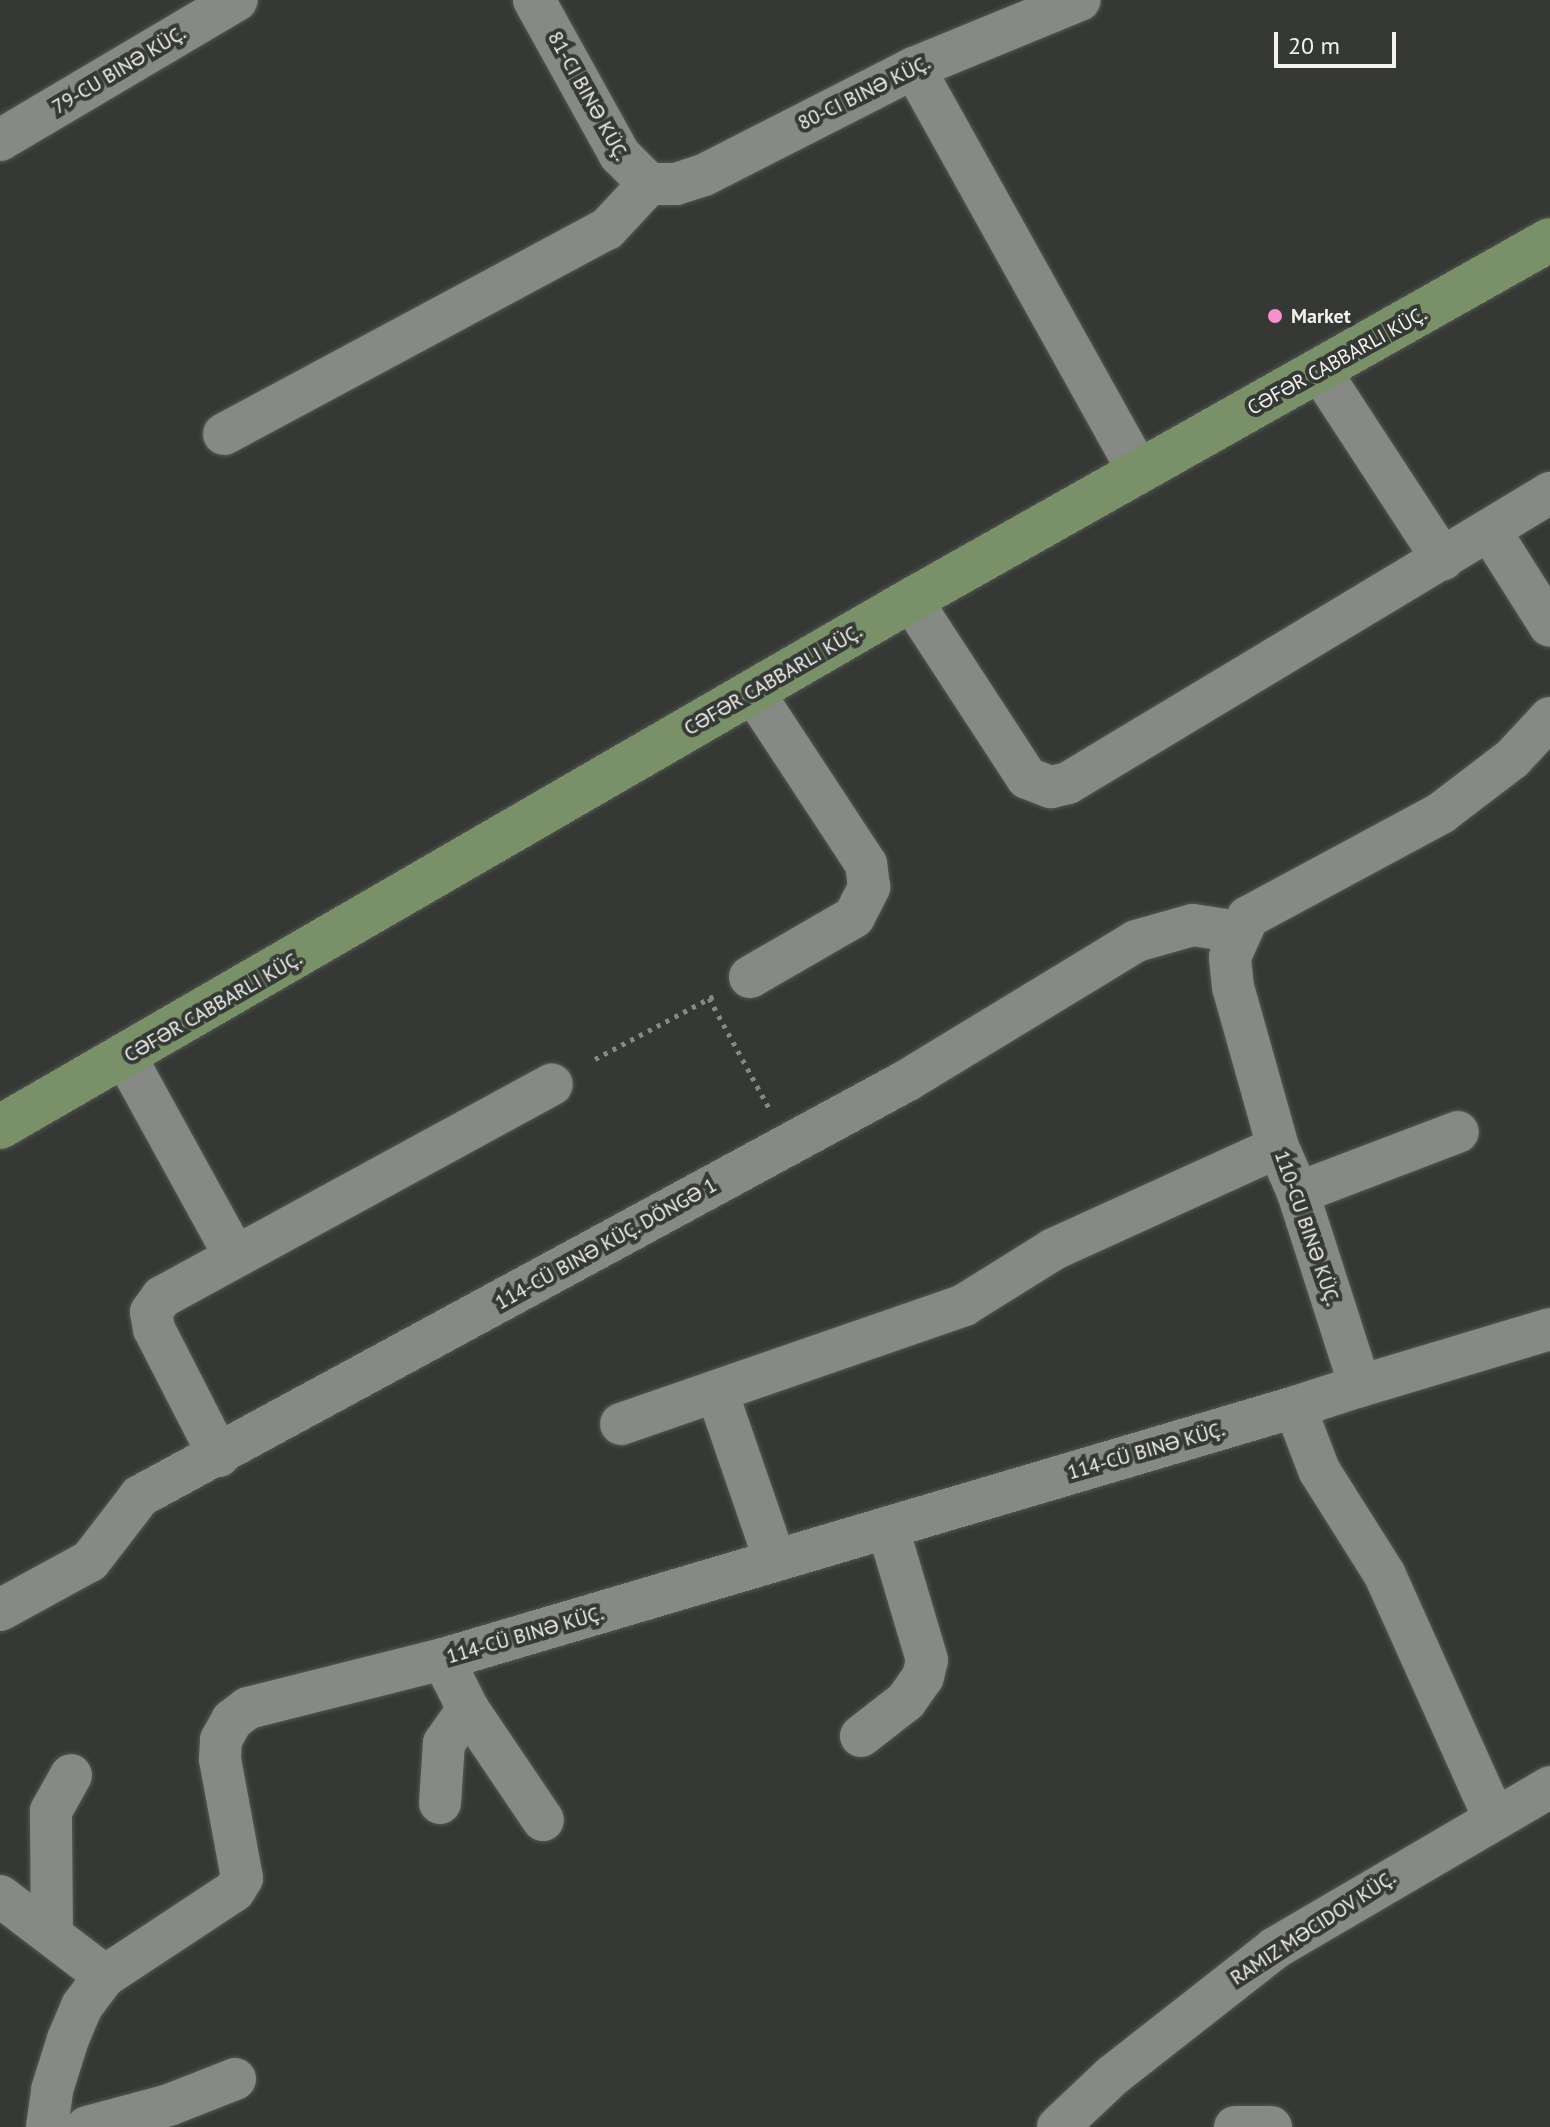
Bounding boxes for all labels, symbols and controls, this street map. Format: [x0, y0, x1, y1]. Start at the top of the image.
scale bar [1278, 16, 1400, 66]
street label: 79-CU BINƏ KÜÇ. [48, 21, 190, 119]
street label: 81-CI BINƏ KÜÇ. [543, 27, 633, 165]
text: 20 m [1288, 30, 1340, 61]
street label: 80-CI BINƏ KÜÇ. [794, 51, 934, 135]
street label: CƏFƏR CABBARLI KÜÇ. [1243, 302, 1431, 420]
place label: Market [1291, 304, 1351, 328]
marker: Market [1266, 307, 1284, 325]
street label: CƏFƏR CABBARLI KÜÇ. [680, 619, 866, 741]
street label: CƏFƏR CABBARLI KÜÇ. [120, 946, 306, 1068]
street label: 110-CU BINƏ KÜÇ. [1269, 1148, 1345, 1308]
street label: 114-CÜ BINƏ KÜÇ. DÖNGƏ 1 [490, 1173, 722, 1315]
street label: 114-CÜ BINƏ KÜÇ. [1065, 1417, 1227, 1485]
street label: 114-CÜ BINƏ KÜÇ. [444, 1601, 606, 1669]
street label: RAMIZ MƏCIDOV KÜÇ. [1226, 1865, 1400, 1991]

